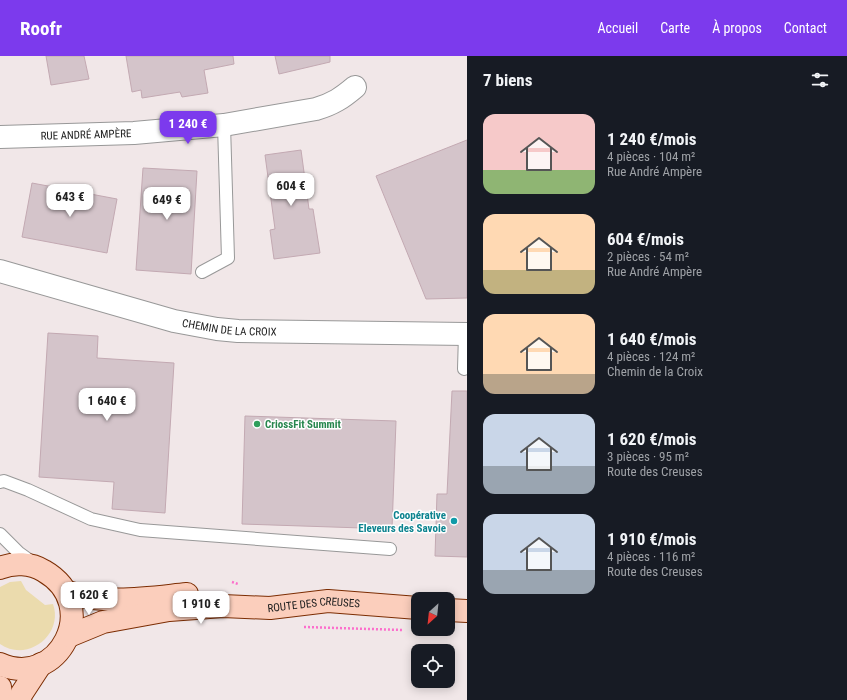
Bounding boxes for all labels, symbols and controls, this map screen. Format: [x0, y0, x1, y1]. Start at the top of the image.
text: Roofr [20, 17, 62, 40]
text: Accueil [597, 20, 638, 36]
text: Carte [660, 20, 690, 36]
text: À propos [712, 20, 762, 36]
text: Contact [784, 20, 827, 36]
icon: filters [809, 69, 831, 91]
text: 7 biens [483, 70, 532, 90]
pin: 1 240 € [151, 111, 225, 145]
text: 1 240 € [169, 116, 207, 131]
street label: RUE ANDRÉ AMPÈRE [40, 127, 132, 142]
text: 1 240 €/mois [607, 129, 697, 149]
icon: home [515, 130, 563, 178]
text: 4 pièces · 104 m² [607, 149, 695, 164]
text: Rue André Ampère [607, 164, 702, 179]
pin: 604 € [263, 173, 319, 207]
text: 604 € [276, 178, 306, 193]
pin: 643 € [42, 184, 98, 218]
pin: 649 € [139, 187, 195, 221]
text: 643 € [55, 189, 85, 204]
text: 649 € [152, 192, 182, 207]
text: 604 €/mois [607, 229, 684, 249]
icon: home [515, 230, 563, 278]
text: 2 pièces · 54 m² [607, 249, 689, 264]
text: Rue André Ampère [607, 264, 702, 279]
street label: CHEMIN DE LA CROIX [181, 316, 277, 338]
text: 1 640 €/mois [607, 329, 697, 349]
icon: home [515, 330, 563, 378]
text: 4 pièces · 124 m² [607, 349, 695, 364]
text: Chemin de la Croix [607, 364, 703, 379]
pin: 1 640 € [70, 388, 144, 422]
text: 1 640 € [88, 393, 126, 408]
place label: CriossFit Summit [265, 418, 341, 431]
marker: CriossFit Summit [252, 419, 262, 429]
text: 1 620 €/mois [607, 429, 697, 449]
icon: home [515, 430, 563, 478]
text: 3 pièces · 95 m² [607, 449, 689, 464]
text: Route des Creuses [607, 464, 703, 479]
place label: Coopérative Eleveurs des Savoie [358, 509, 446, 535]
marker: Coopérative Eleveurs des Savoie [449, 516, 459, 526]
text: 1 910 €/mois [607, 529, 697, 549]
icon: home [515, 530, 563, 578]
text: 4 pièces · 116 m² [607, 549, 695, 564]
text: Route des Creuses [607, 564, 703, 579]
pin: 1 620 € [52, 582, 126, 616]
text: 1 620 € [70, 587, 108, 602]
pin: 1 910 € [164, 591, 238, 625]
north arrow [411, 592, 455, 636]
map controls [411, 592, 455, 688]
street label: ROUTE DES CREUSES [267, 594, 361, 615]
text: 1 910 € [182, 596, 220, 611]
button: locate [411, 644, 455, 688]

